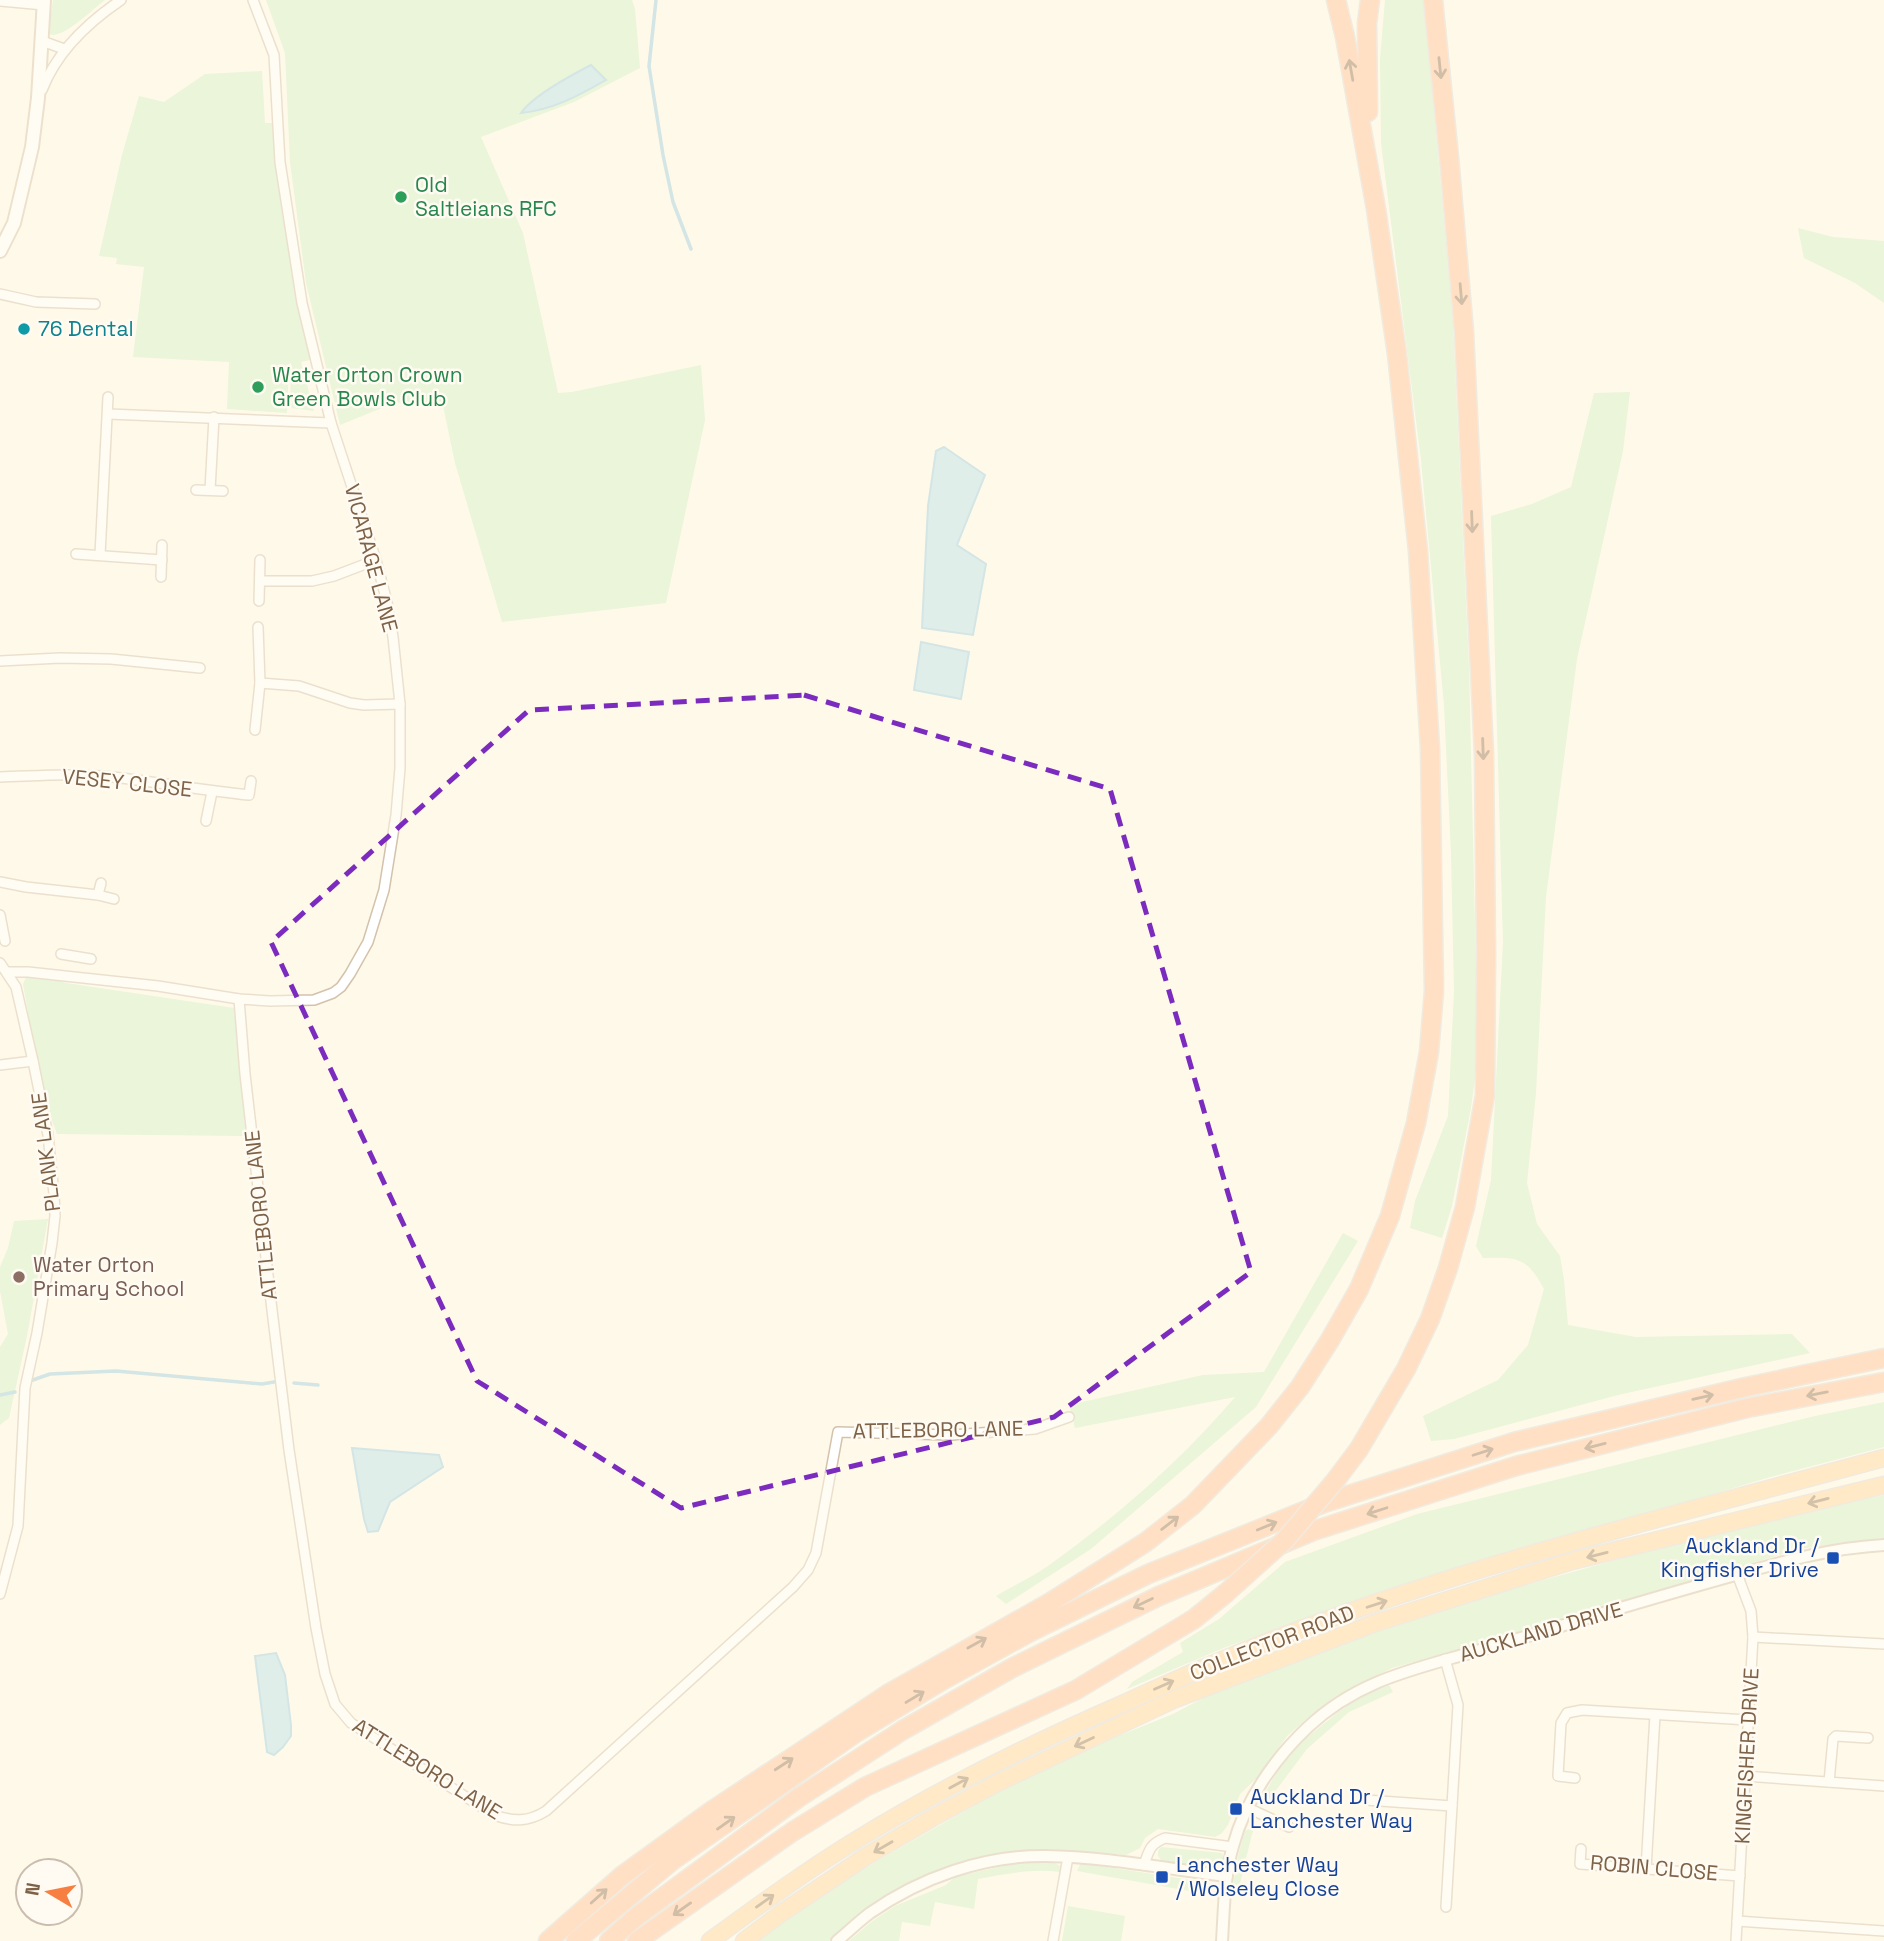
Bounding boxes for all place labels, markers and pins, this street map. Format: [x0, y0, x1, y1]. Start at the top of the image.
place label: Old Saltleians RFC [415, 171, 557, 222]
marker: Old Saltleians RFC [393, 189, 409, 205]
place label: 76 Dental [38, 315, 134, 342]
marker: 76 Dental [16, 321, 32, 337]
place label: Water Orton Crown Green Bowls Club [272, 361, 463, 412]
marker: Water Orton Crown Green Bowls Club [250, 379, 266, 395]
place label: Water Orton Primary School [33, 1251, 184, 1302]
marker: Water Orton Primary School [11, 1269, 27, 1285]
place label: Auckland Dr / Kingfisher Drive [1661, 1532, 1819, 1583]
marker: Auckland Dr / Kingfisher Drive [1825, 1550, 1841, 1566]
place label: Auckland Dr / Lanchester Way [1250, 1783, 1413, 1834]
marker: Auckland Dr / Lanchester Way [1228, 1801, 1244, 1817]
place label: Lanchester Way / Wolseley Close [1176, 1851, 1340, 1902]
marker: Lanchester Way / Wolseley Close [1154, 1869, 1170, 1885]

